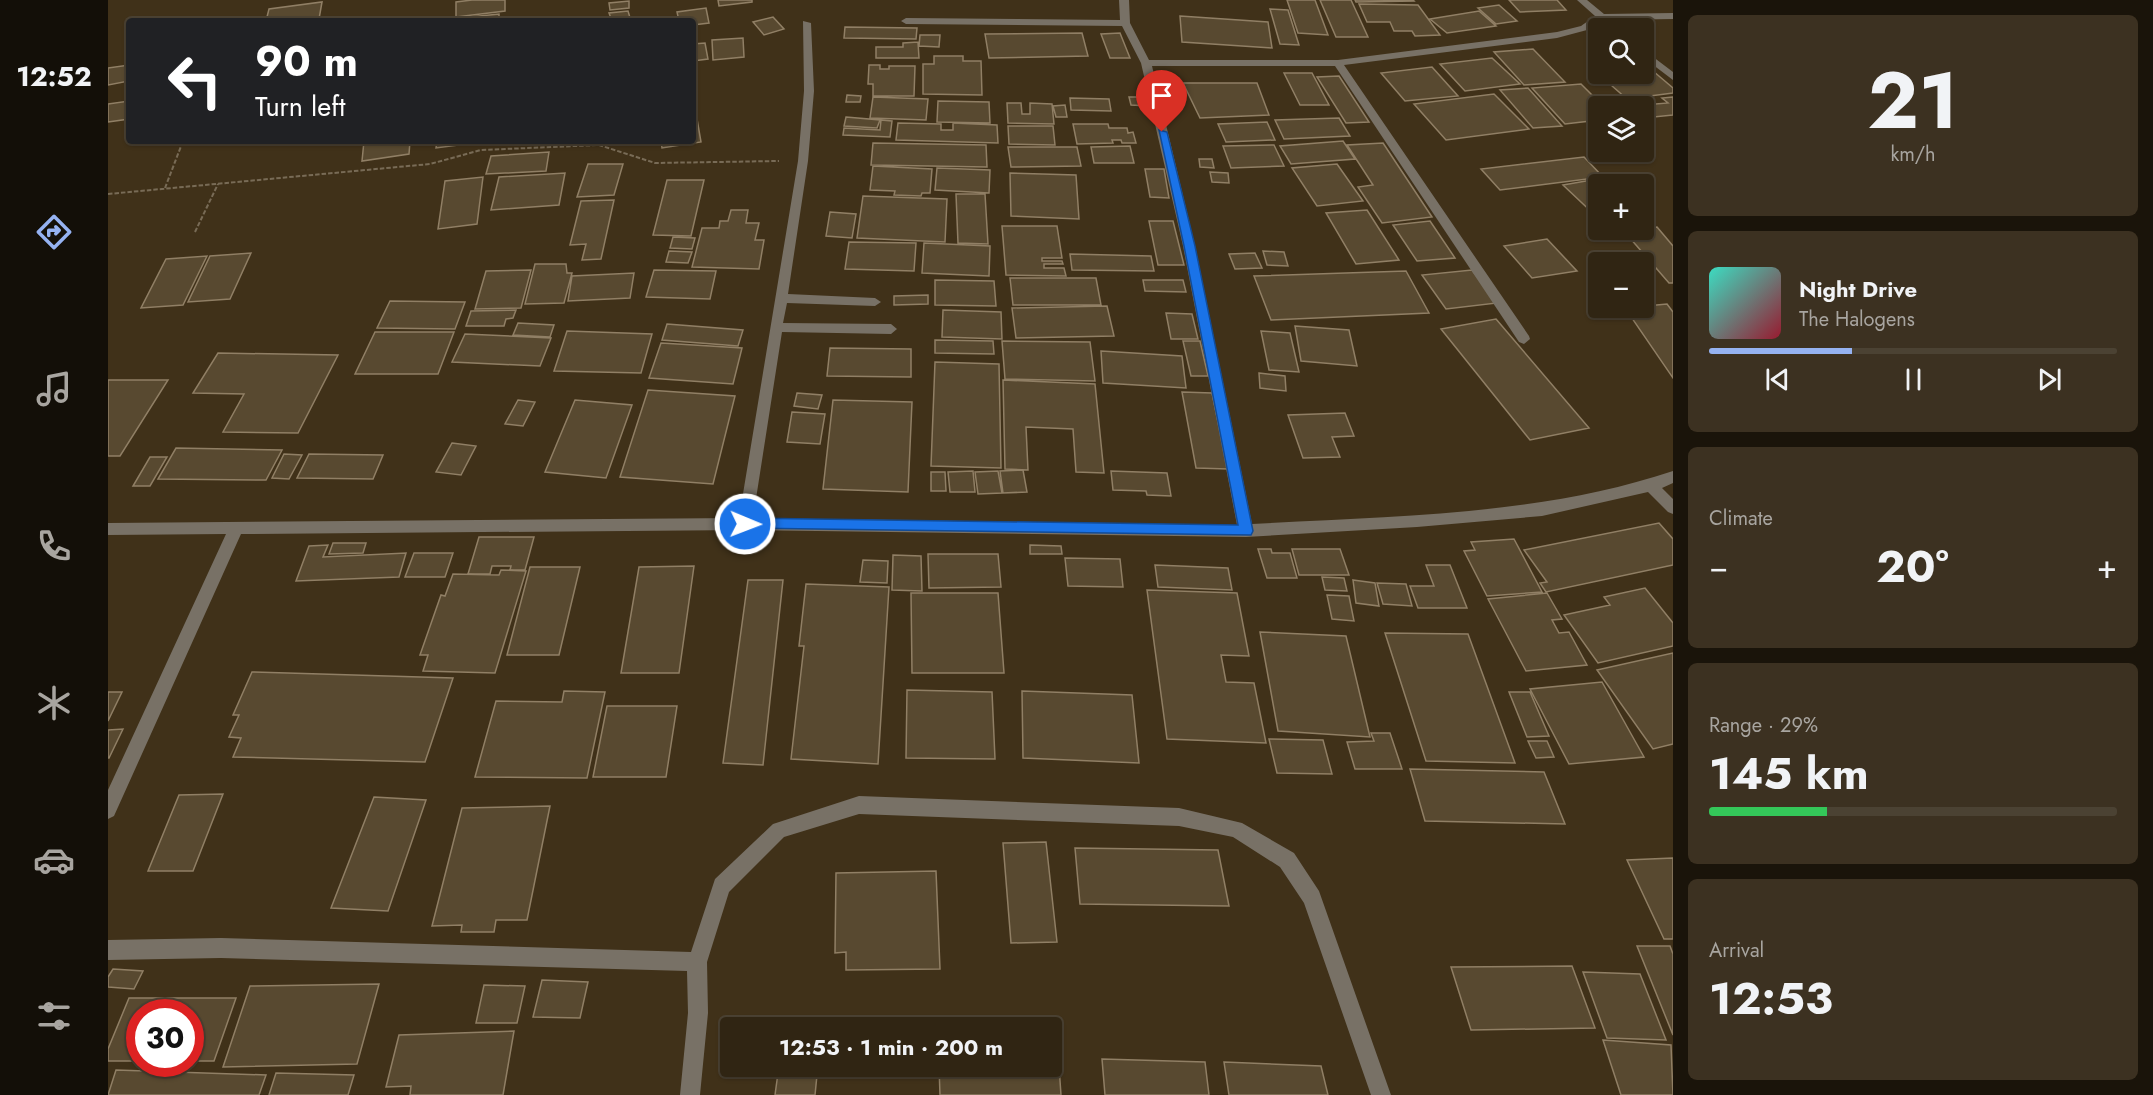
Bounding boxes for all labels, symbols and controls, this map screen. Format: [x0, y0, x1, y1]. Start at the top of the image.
map controls [1588, 18, 1654, 318]
button: search [1588, 18, 1654, 84]
text: 90 m [255, 31, 358, 92]
icon: left [156, 42, 234, 120]
text: 21 [1868, 45, 1958, 157]
text: 12:52 [16, 57, 92, 96]
pin [1136, 70, 1187, 132]
icon: arrive [1145, 79, 1178, 112]
text: Turn left [255, 87, 345, 126]
button: layers [1588, 96, 1654, 162]
text: km/h [1890, 140, 1936, 169]
button: + [1588, 174, 1654, 240]
icon: directions [33, 211, 75, 253]
button: − [1588, 252, 1654, 318]
text: Night Drive [1799, 273, 1917, 305]
text: The Halogens [1799, 305, 1915, 334]
icon: previous [1761, 363, 1794, 396]
icon: pause [1897, 363, 1930, 396]
icon: next [2033, 363, 2066, 396]
icon: music [33, 368, 75, 410]
position arrow [713, 492, 777, 556]
text: Climate [1709, 504, 1773, 533]
icon: phone [33, 525, 75, 567]
text: 20° [1876, 534, 1949, 599]
text: − [1709, 543, 1728, 590]
text: + [2097, 543, 2117, 590]
icon: climate [33, 682, 75, 724]
text: Range · 29% [1709, 711, 1818, 740]
text: 145 km [1709, 741, 1869, 806]
icon: car [33, 839, 75, 881]
text: Arrival [1709, 936, 1764, 965]
text: 12:53 [1709, 966, 1833, 1031]
icon: filters [33, 995, 75, 1037]
speed limit sign: 30 [126, 999, 204, 1077]
text: 12:53 · 1 min · 200 m [779, 1031, 1003, 1063]

